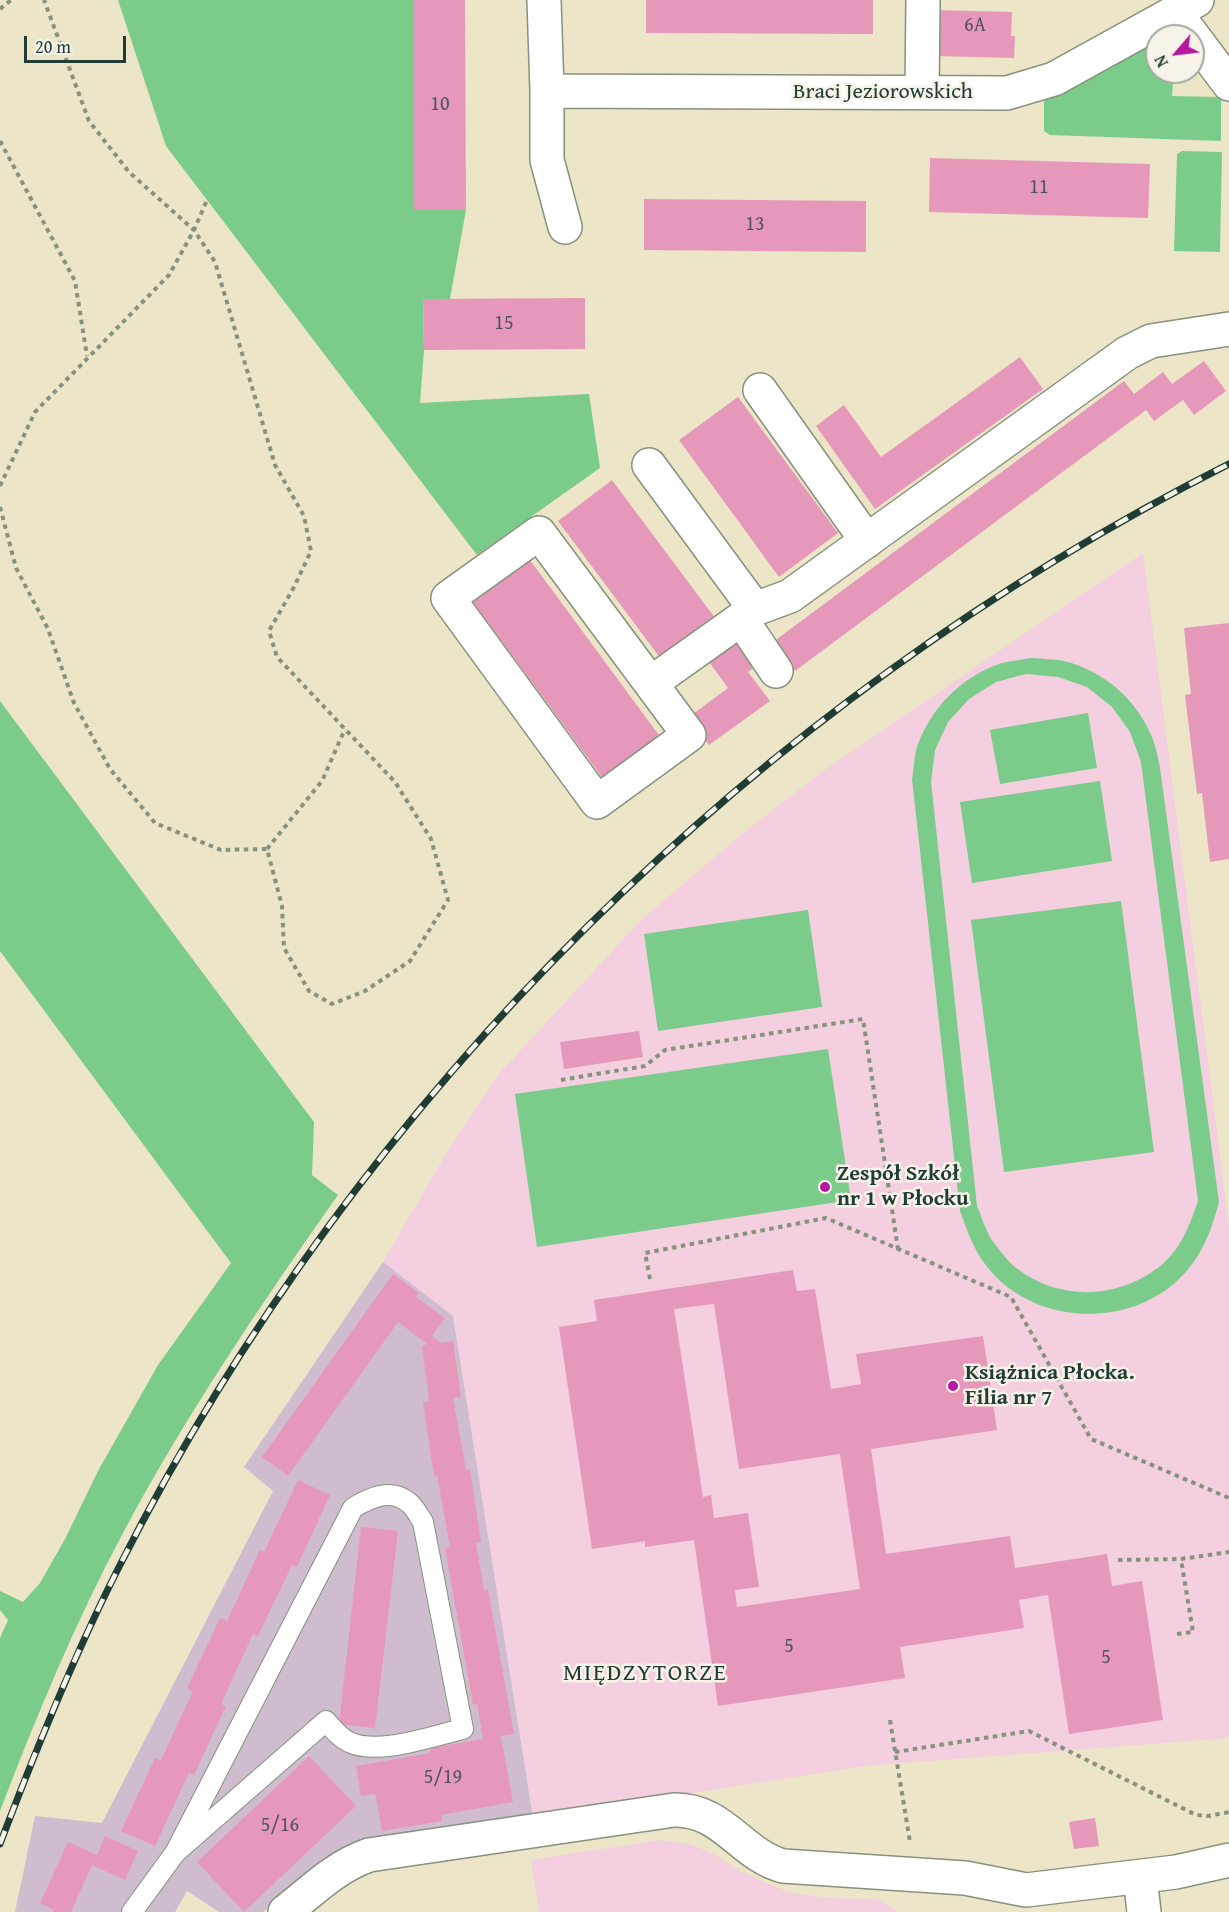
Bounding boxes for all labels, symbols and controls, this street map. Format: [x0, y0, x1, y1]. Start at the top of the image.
house number: 6A [964, 14, 986, 38]
scale bar [27, 24, 129, 62]
north arrow [1145, 24, 1205, 84]
text: 20 m [35, 33, 71, 60]
text: N [1148, 51, 1174, 72]
street label: Braci Jeziorowskich [793, 79, 973, 105]
house number: 10 [430, 93, 450, 117]
house number: 11 [1029, 176, 1049, 200]
house number: 13 [745, 213, 765, 237]
house number: 15 [494, 312, 514, 336]
place label: Zespół Szkół nr 1 w Płocku [837, 1161, 969, 1212]
marker: Zespół Szkół nr 1 w Płocku [818, 1180, 832, 1194]
place label: Książnica Płocka. Filia nr 7 [965, 1360, 1135, 1412]
marker: Książnica Płocka. Filia nr 7 [946, 1379, 960, 1393]
house number: 5 [784, 1635, 794, 1659]
house number: 5 [1101, 1646, 1111, 1670]
district label: MIĘDZYTORZE [563, 1660, 727, 1688]
house number: 5/19 [424, 1766, 462, 1790]
house number: 5/16 [261, 1814, 299, 1838]

